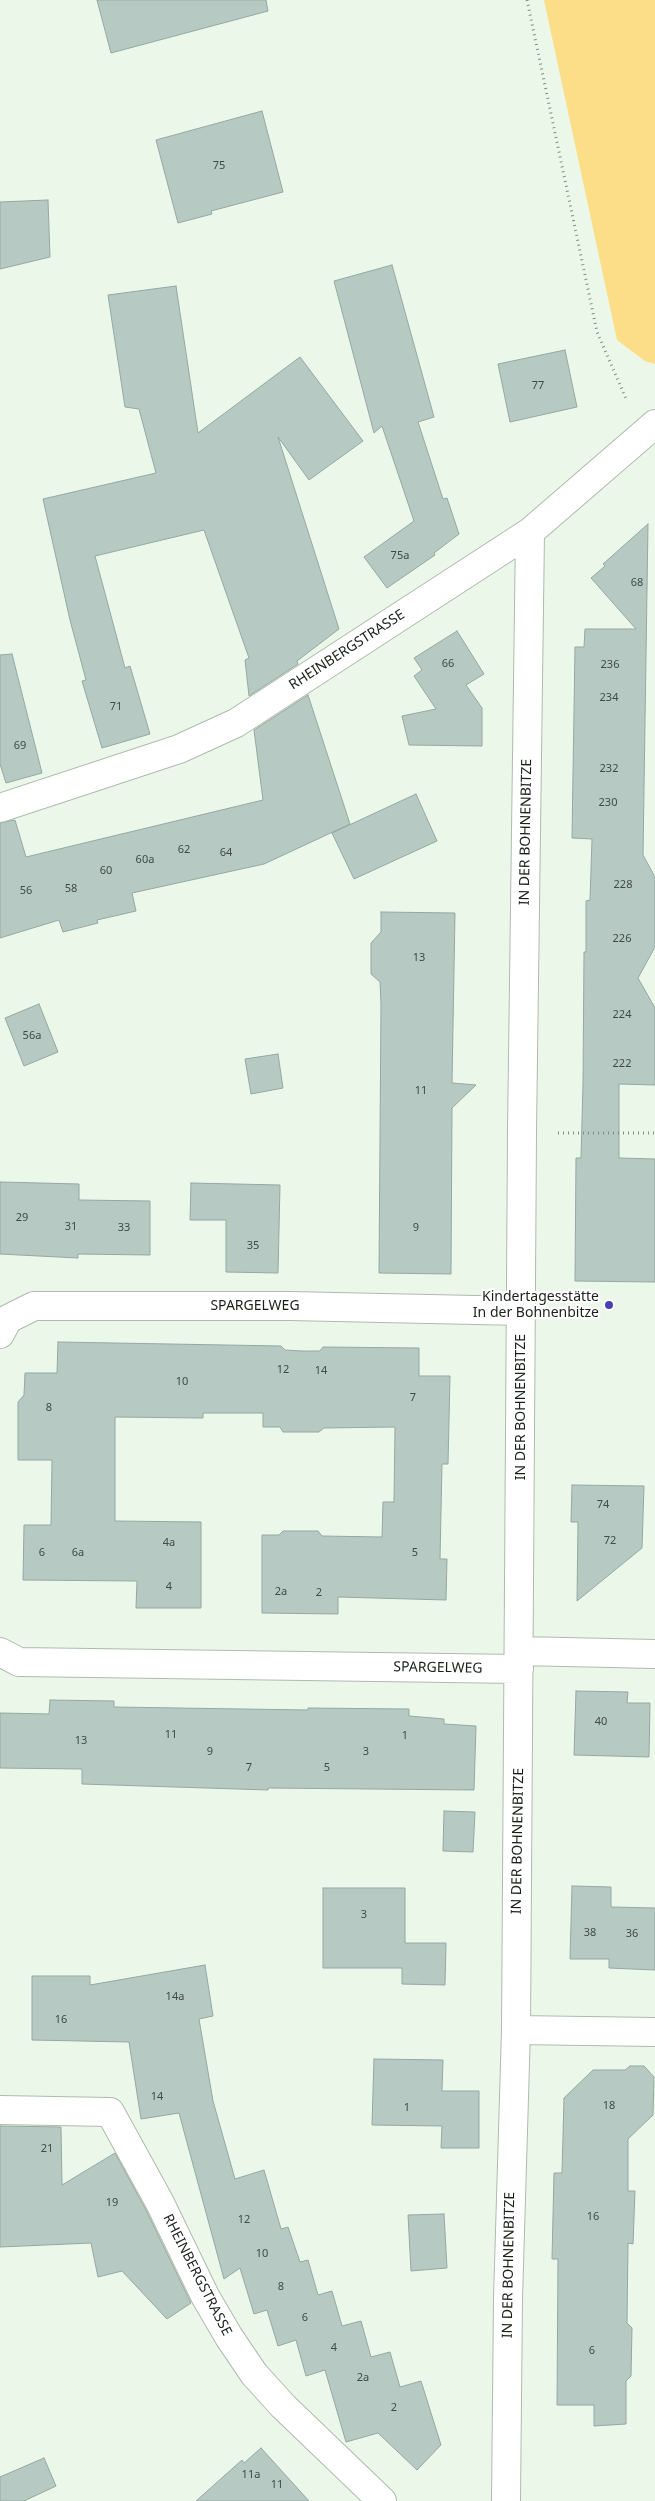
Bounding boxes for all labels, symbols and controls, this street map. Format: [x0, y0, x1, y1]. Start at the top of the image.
house number: 75 [213, 159, 225, 173]
house number: 77 [532, 379, 544, 393]
house number: 75a [391, 549, 409, 563]
house number: 68 [631, 576, 643, 590]
street label: RHEINBERGSTRASSE [286, 606, 408, 694]
house number: 66 [442, 657, 454, 671]
house number: 236 [601, 658, 619, 672]
house number: 234 [600, 691, 618, 705]
house number: 71 [110, 700, 122, 714]
house number: 69 [14, 739, 26, 753]
street label: IN DER BOHNENBITZE [516, 759, 536, 905]
house number: 232 [600, 762, 618, 776]
house number: 230 [599, 796, 617, 810]
house number: 62 [178, 843, 190, 857]
house number: 64 [220, 846, 232, 860]
house number: 60a [136, 853, 154, 867]
house number: 60 [100, 864, 112, 878]
house number: 228 [614, 878, 632, 892]
house number: 58 [65, 882, 77, 896]
house number: 56 [20, 884, 32, 898]
house number: 226 [613, 932, 631, 946]
house number: 13 [413, 951, 425, 965]
house number: 224 [613, 1008, 631, 1022]
house number: 56a [23, 1029, 41, 1043]
house number: 222 [613, 1057, 631, 1071]
house number: 11 [415, 1084, 427, 1098]
house number: 29 [16, 1211, 28, 1225]
house number: 31 [65, 1220, 77, 1234]
house number: 33 [118, 1221, 130, 1235]
house number: 9 [413, 1221, 419, 1235]
house number: 35 [247, 1239, 259, 1253]
place label: Kindertagesstätte In der Bohnenbitze [473, 1289, 599, 1321]
street label: SPARGELWEG [210, 1298, 300, 1314]
marker: Kindertagesstätte In der Bohnenbitze [603, 1299, 615, 1311]
street label: IN DER BOHNENBITZE [513, 1334, 529, 1480]
house number: 12 [277, 1363, 289, 1377]
house number: 14 [315, 1364, 327, 1378]
house number: 10 [176, 1375, 188, 1389]
house number: 7 [410, 1391, 416, 1405]
house number: 8 [46, 1401, 52, 1415]
house number: 74 [597, 1498, 609, 1512]
house number: 72 [604, 1534, 616, 1548]
house number: 4a [163, 1536, 175, 1550]
house number: 6 [39, 1546, 45, 1560]
house number: 6a [72, 1546, 84, 1560]
house number: 5 [412, 1546, 418, 1560]
house number: 4 [166, 1580, 172, 1594]
house number: 2a [275, 1585, 287, 1599]
house number: 2 [316, 1586, 322, 1600]
street label: SPARGELWEG [393, 1659, 483, 1677]
house number: 40 [595, 1715, 607, 1729]
house number: 11 [165, 1728, 177, 1742]
house number: 1 [402, 1729, 408, 1743]
house number: 13 [75, 1734, 87, 1748]
house number: 9 [207, 1745, 213, 1759]
house number: 3 [363, 1745, 369, 1759]
house number: 7 [246, 1761, 252, 1775]
house number: 5 [324, 1761, 330, 1775]
street label: IN DER BOHNENBITZE [508, 1768, 528, 1914]
house number: 3 [361, 1908, 367, 1922]
house number: 38 [584, 1926, 596, 1940]
house number: 36 [626, 1927, 638, 1941]
house number: 14a [166, 1990, 184, 2004]
house number: 16 [55, 2013, 67, 2027]
house number: 14 [151, 2090, 163, 2104]
house number: 18 [603, 2099, 615, 2113]
house number: 1 [404, 2101, 410, 2115]
house number: 21 [41, 2142, 53, 2156]
street label: IN DER BOHNENBITZE [499, 2192, 519, 2338]
house number: 19 [106, 2196, 118, 2210]
house number: 16 [587, 2210, 599, 2224]
street label: RHEINBERGSTRASSE [159, 2211, 235, 2339]
house number: 12 [238, 2213, 250, 2227]
house number: 10 [256, 2247, 268, 2261]
house number: 8 [278, 2280, 284, 2294]
house number: 6 [302, 2311, 308, 2325]
house number: 4 [331, 2341, 337, 2355]
house number: 6 [589, 2344, 595, 2358]
house number: 2a [357, 2371, 369, 2385]
house number: 2 [391, 2401, 397, 2415]
house number: 11a [242, 2468, 260, 2482]
house number: 11 [271, 2478, 283, 2492]

